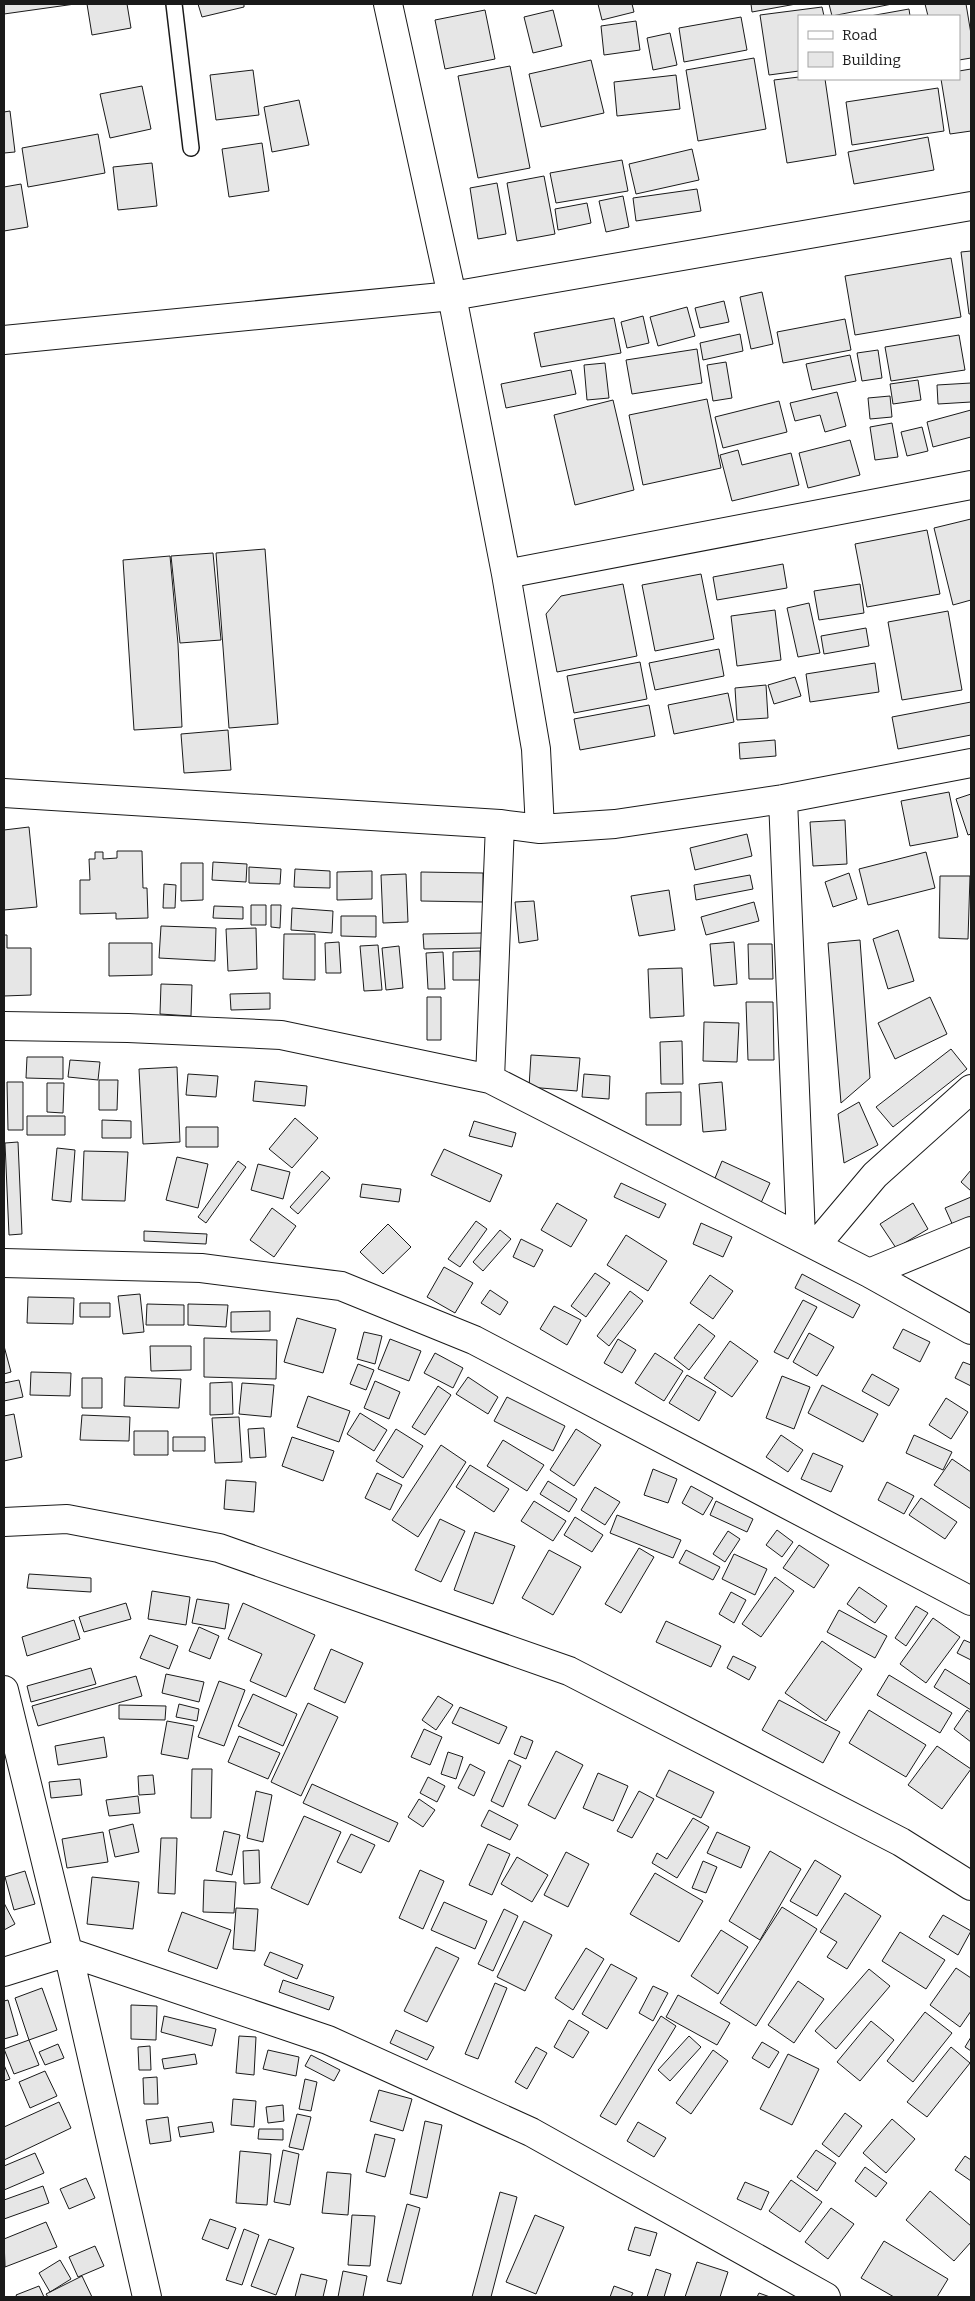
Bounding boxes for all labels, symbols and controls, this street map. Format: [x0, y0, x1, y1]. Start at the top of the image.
legend [798, 15, 960, 80]
text: Road [842, 26, 877, 44]
text: Building [842, 51, 901, 69]

